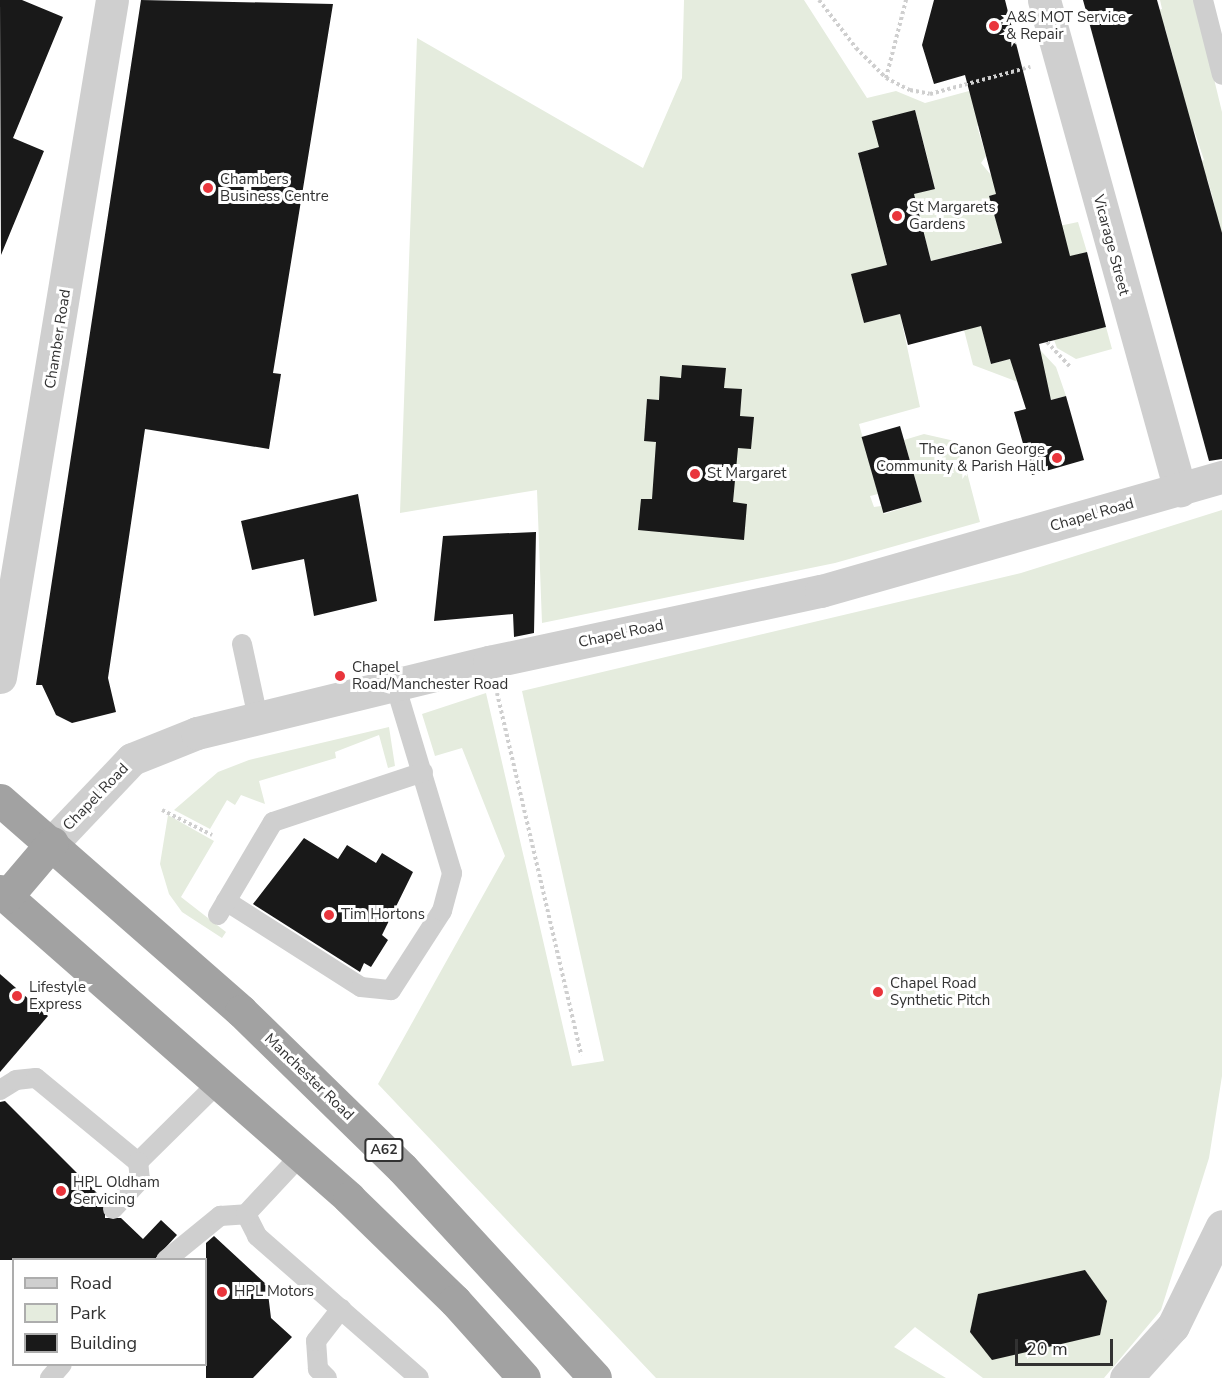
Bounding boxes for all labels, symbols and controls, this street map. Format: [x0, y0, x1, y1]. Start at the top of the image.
place label: A&S MOT Service & Repair [1006, 8, 1126, 43]
marker: A&S MOT Service & Repair [987, 19, 1001, 33]
place label: Chambers Business Centre [220, 170, 329, 205]
marker: Chambers Business Centre [201, 181, 215, 195]
street label: Vicarage Street [1089, 193, 1133, 297]
place label: St Margarets Gardens [909, 198, 996, 233]
marker: St Margarets Gardens [890, 209, 904, 223]
street label: Chamber Road [41, 288, 75, 390]
place label: The Canon George Community & Parish Hall [876, 440, 1045, 475]
marker: The Canon George Community & Parish Hall [1050, 451, 1064, 465]
place label: St Margaret [707, 465, 787, 483]
marker: St Margaret [688, 467, 702, 481]
street label: Chapel Road [1048, 494, 1136, 536]
street label: Chapel Road [577, 616, 665, 652]
place label: Chapel Road/Manchester Road [352, 658, 508, 693]
marker: Chapel Road/Manchester Road [333, 669, 347, 683]
street label: Chapel Road [59, 760, 133, 834]
place label: Tim Hortons [341, 906, 425, 924]
marker: Tim Hortons [322, 908, 336, 922]
place label: Chapel Road Synthetic Pitch [890, 974, 990, 1009]
place label: Lifestyle Express [29, 978, 86, 1013]
marker: Chapel Road Synthetic Pitch [871, 985, 885, 999]
marker: Lifestyle Express [10, 989, 24, 1003]
street label: Manchester Road [261, 1030, 357, 1124]
road number: A62 [363, 1139, 405, 1161]
place label: HPL Oldham Servicing [73, 1173, 160, 1208]
marker: HPL Oldham Servicing [54, 1184, 68, 1198]
legend [12, 1258, 207, 1366]
text: Road [70, 1271, 112, 1295]
place label: HPL Motors [234, 1283, 314, 1301]
marker: HPL Motors [215, 1285, 229, 1299]
text: Park [70, 1301, 106, 1325]
scale bar [1018, 1327, 1116, 1365]
text: Building [70, 1331, 137, 1355]
text: 20 m [1026, 1337, 1068, 1361]

